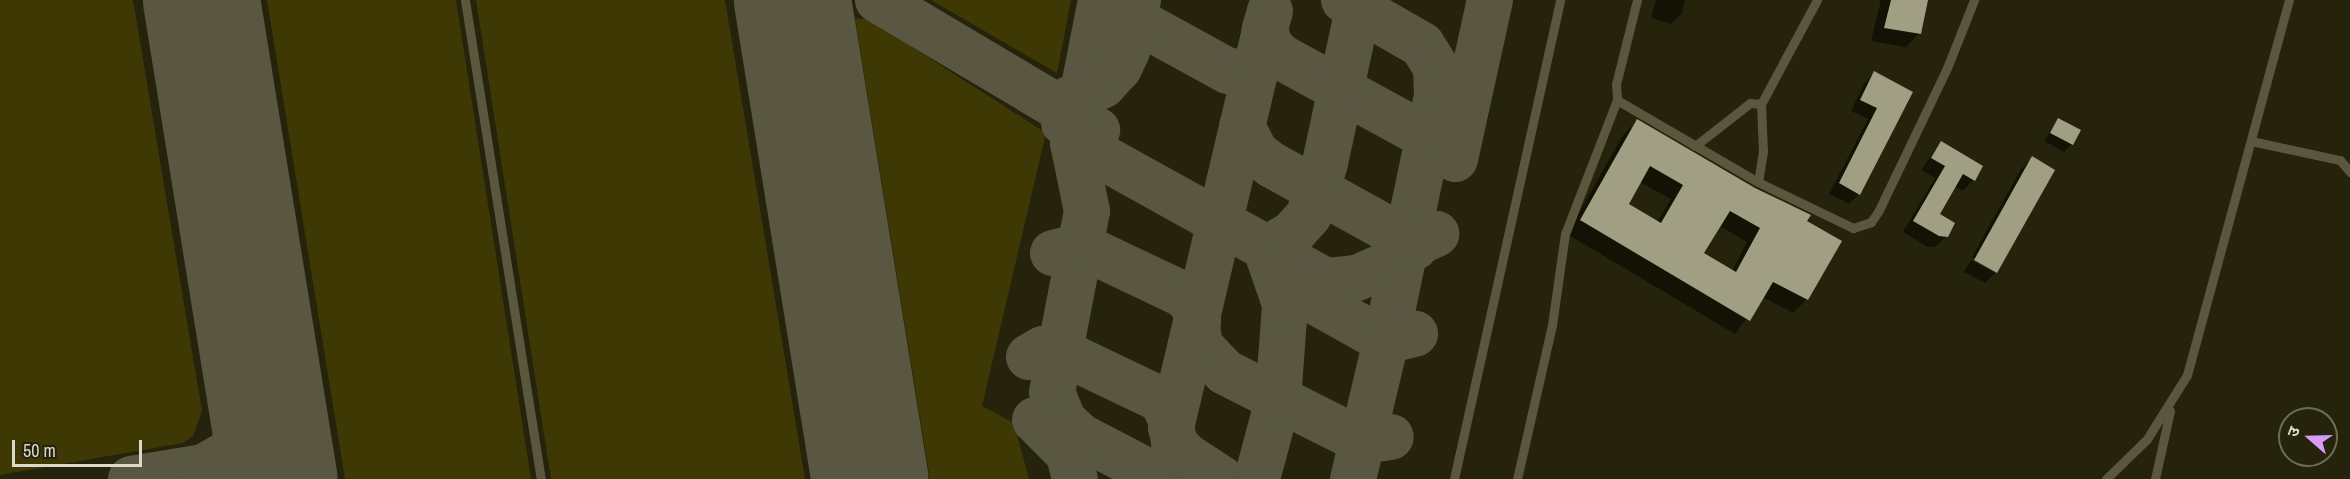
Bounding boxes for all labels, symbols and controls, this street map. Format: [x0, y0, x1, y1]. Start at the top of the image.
north arrow [2278, 407, 2338, 467]
text: उ [2281, 423, 2305, 440]
scale bar [15, 428, 146, 466]
text: 50 m [23, 438, 56, 463]

